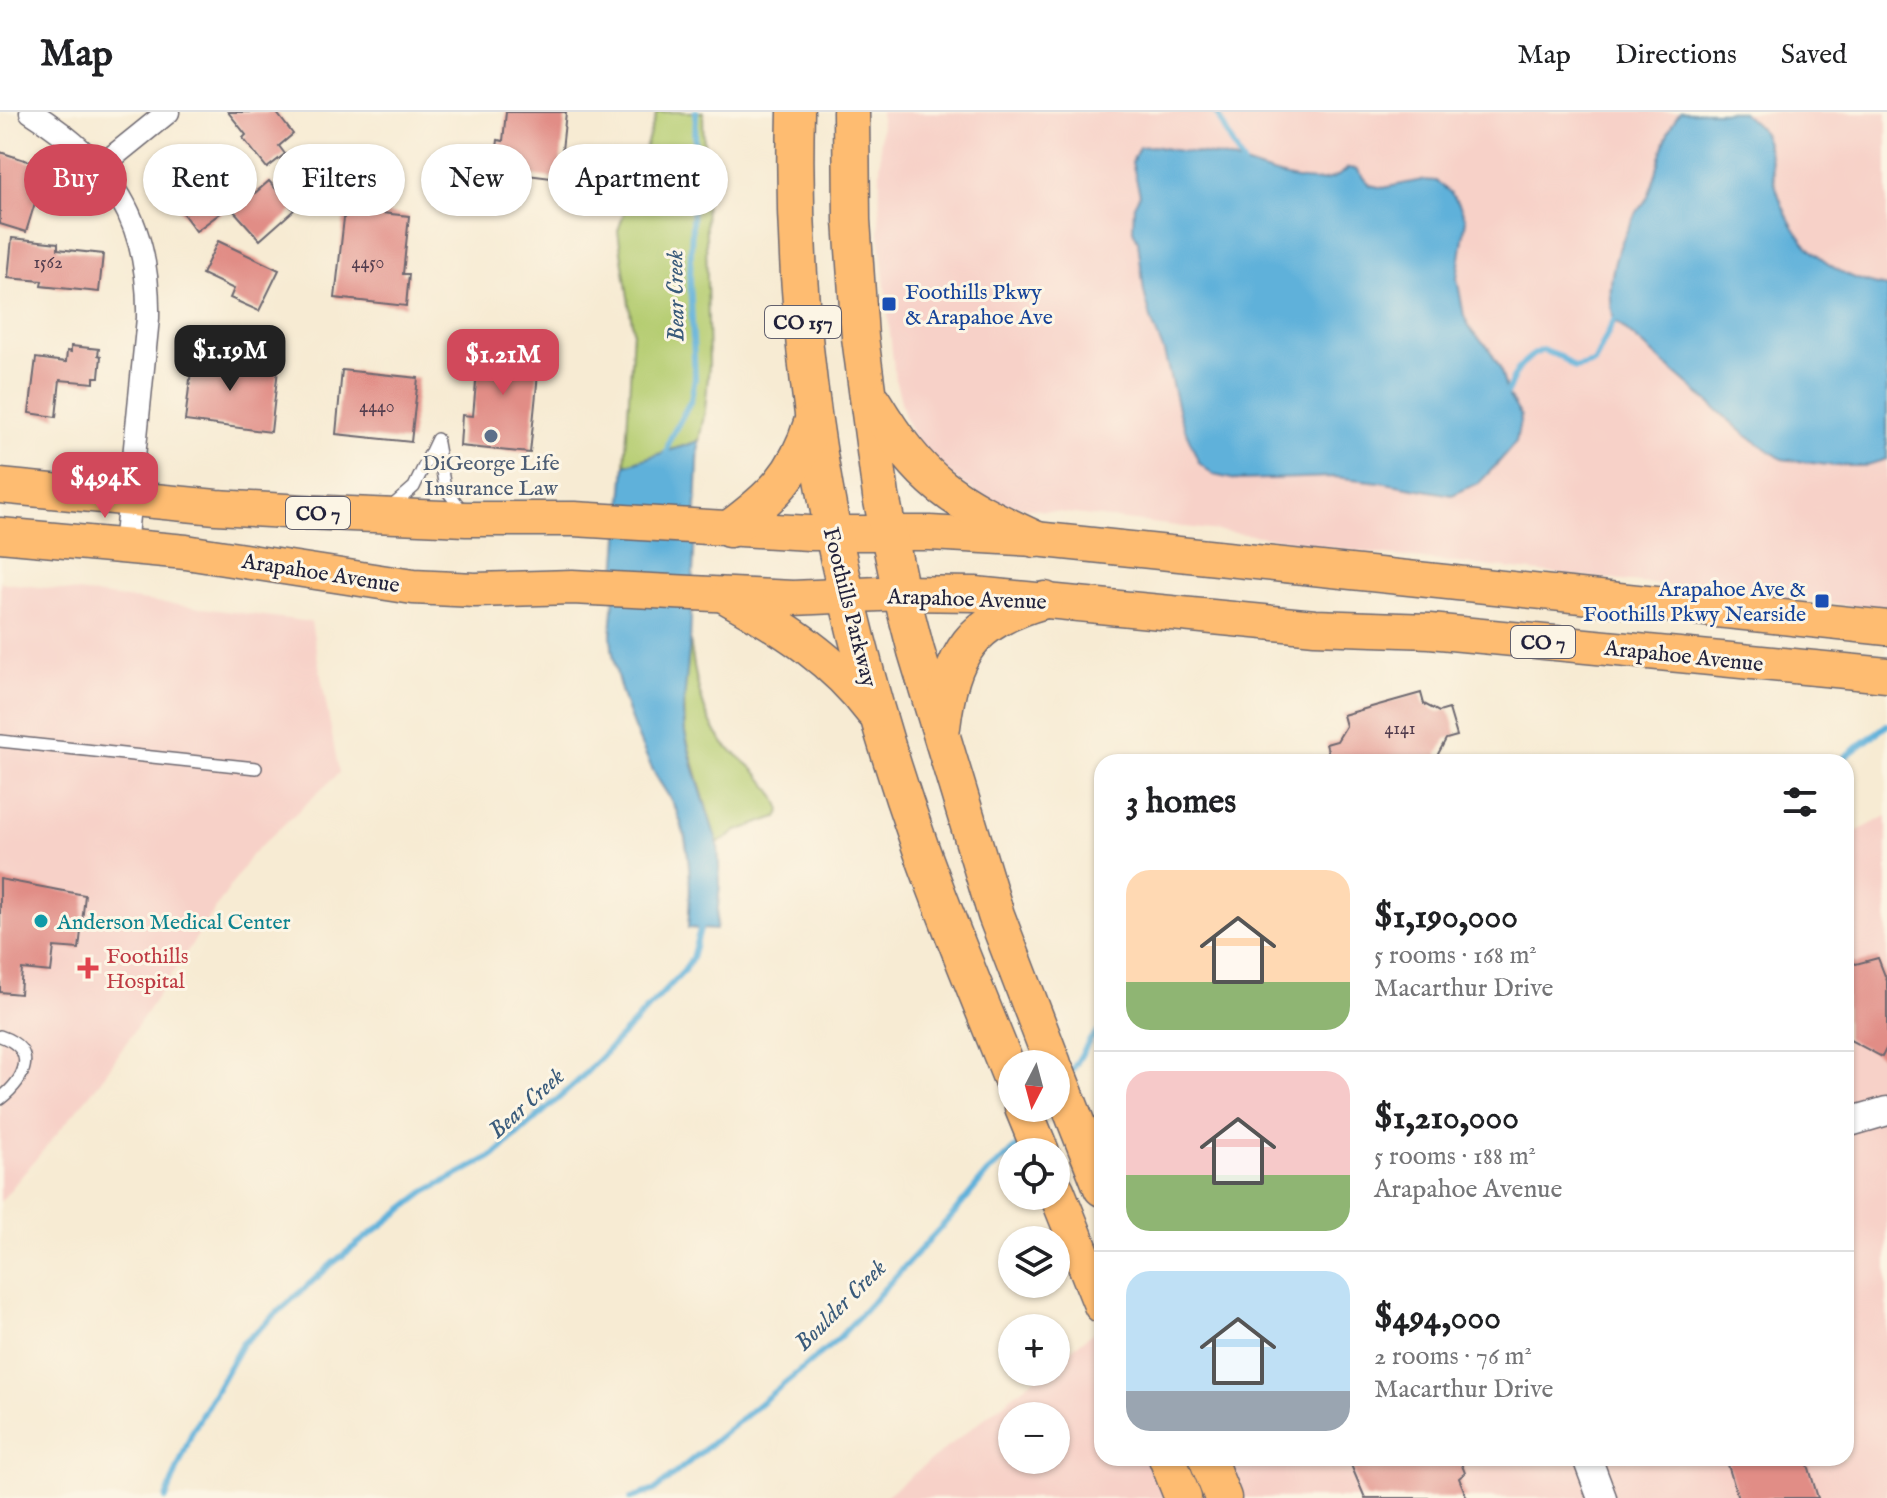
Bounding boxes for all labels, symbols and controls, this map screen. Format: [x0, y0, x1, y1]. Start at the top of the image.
text: Map [40, 31, 113, 79]
text: Map [1517, 38, 1571, 73]
text: Directions [1615, 38, 1737, 73]
text: Saved [1781, 38, 1847, 73]
chip: Buy [24, 144, 127, 216]
chip: Rent [143, 144, 257, 216]
chip: Filters [273, 144, 405, 216]
chip: New [421, 144, 532, 216]
chip: Apartment [548, 144, 728, 216]
water label: Bear Creek [660, 249, 693, 342]
house number: 1562 [33, 252, 63, 275]
house number: 4450 [352, 252, 384, 275]
place label: Foothills Pkwy & Arapahoe Ave [905, 279, 1053, 332]
marker: Foothills Pkwy & Arapahoe Ave [880, 295, 898, 313]
road number: CO 157 [765, 306, 841, 338]
pin: $1.19M [165, 325, 295, 393]
pin: $1.21M [438, 329, 568, 397]
text: $1.19M [192, 334, 268, 367]
text: $1.21M [465, 338, 541, 371]
house number: 4440 [359, 396, 395, 419]
marker: DiGeorge Life Insurance Law [482, 427, 500, 445]
place label: DiGeorge Life Insurance Law [422, 450, 560, 503]
pin: $494K [49, 452, 161, 520]
text: $494K [70, 461, 140, 494]
road number: CO 7 [286, 497, 350, 529]
street label: Foothills Parkway [816, 525, 882, 690]
street label: Arapahoe Avenue [239, 548, 402, 600]
place label: Arapahoe Ave & Foothills Pkwy Nearside [1583, 576, 1806, 629]
street label: Arapahoe Avenue [886, 583, 1047, 617]
marker: Arapahoe Ave & Foothills Pkwy Nearside [1813, 592, 1831, 610]
road number: CO 7 [1511, 626, 1575, 658]
street label: Arapahoe Avenue [1602, 635, 1765, 679]
house number: 4141 [1384, 718, 1416, 741]
icon: filters [1778, 780, 1822, 824]
text: 3 homes [1126, 781, 1236, 824]
text: $1,190,000 [1374, 896, 1518, 939]
icon: home [1190, 902, 1286, 998]
place label: Anderson Medical Center [56, 909, 291, 937]
marker: Anderson Medical Center [32, 912, 50, 930]
text: 5 rooms · 168 m² [1374, 939, 1537, 972]
place label: Foothills Hospital [106, 943, 188, 996]
marker: Foothills Hospital [77, 957, 99, 979]
text: Macarthur Drive [1374, 972, 1554, 1005]
north arrow [998, 1050, 1070, 1122]
map controls [998, 1050, 1070, 1474]
water label: Bear Creek [482, 1062, 572, 1146]
text: $1,210,000 [1374, 1097, 1519, 1140]
icon: home [1190, 1103, 1286, 1199]
button: locate [998, 1138, 1070, 1210]
text: 5 rooms · 188 m² [1374, 1140, 1536, 1173]
text: Arapahoe Avenue [1374, 1173, 1563, 1206]
button: layers [998, 1226, 1070, 1298]
water label: Boulder Creek [788, 1253, 894, 1359]
text: $494,000 [1374, 1297, 1501, 1340]
icon: home [1190, 1303, 1286, 1399]
button: + [998, 1314, 1070, 1386]
text: 2 rooms · 76 m² [1374, 1340, 1532, 1373]
text: Macarthur Drive [1374, 1373, 1554, 1406]
button: − [998, 1402, 1070, 1474]

